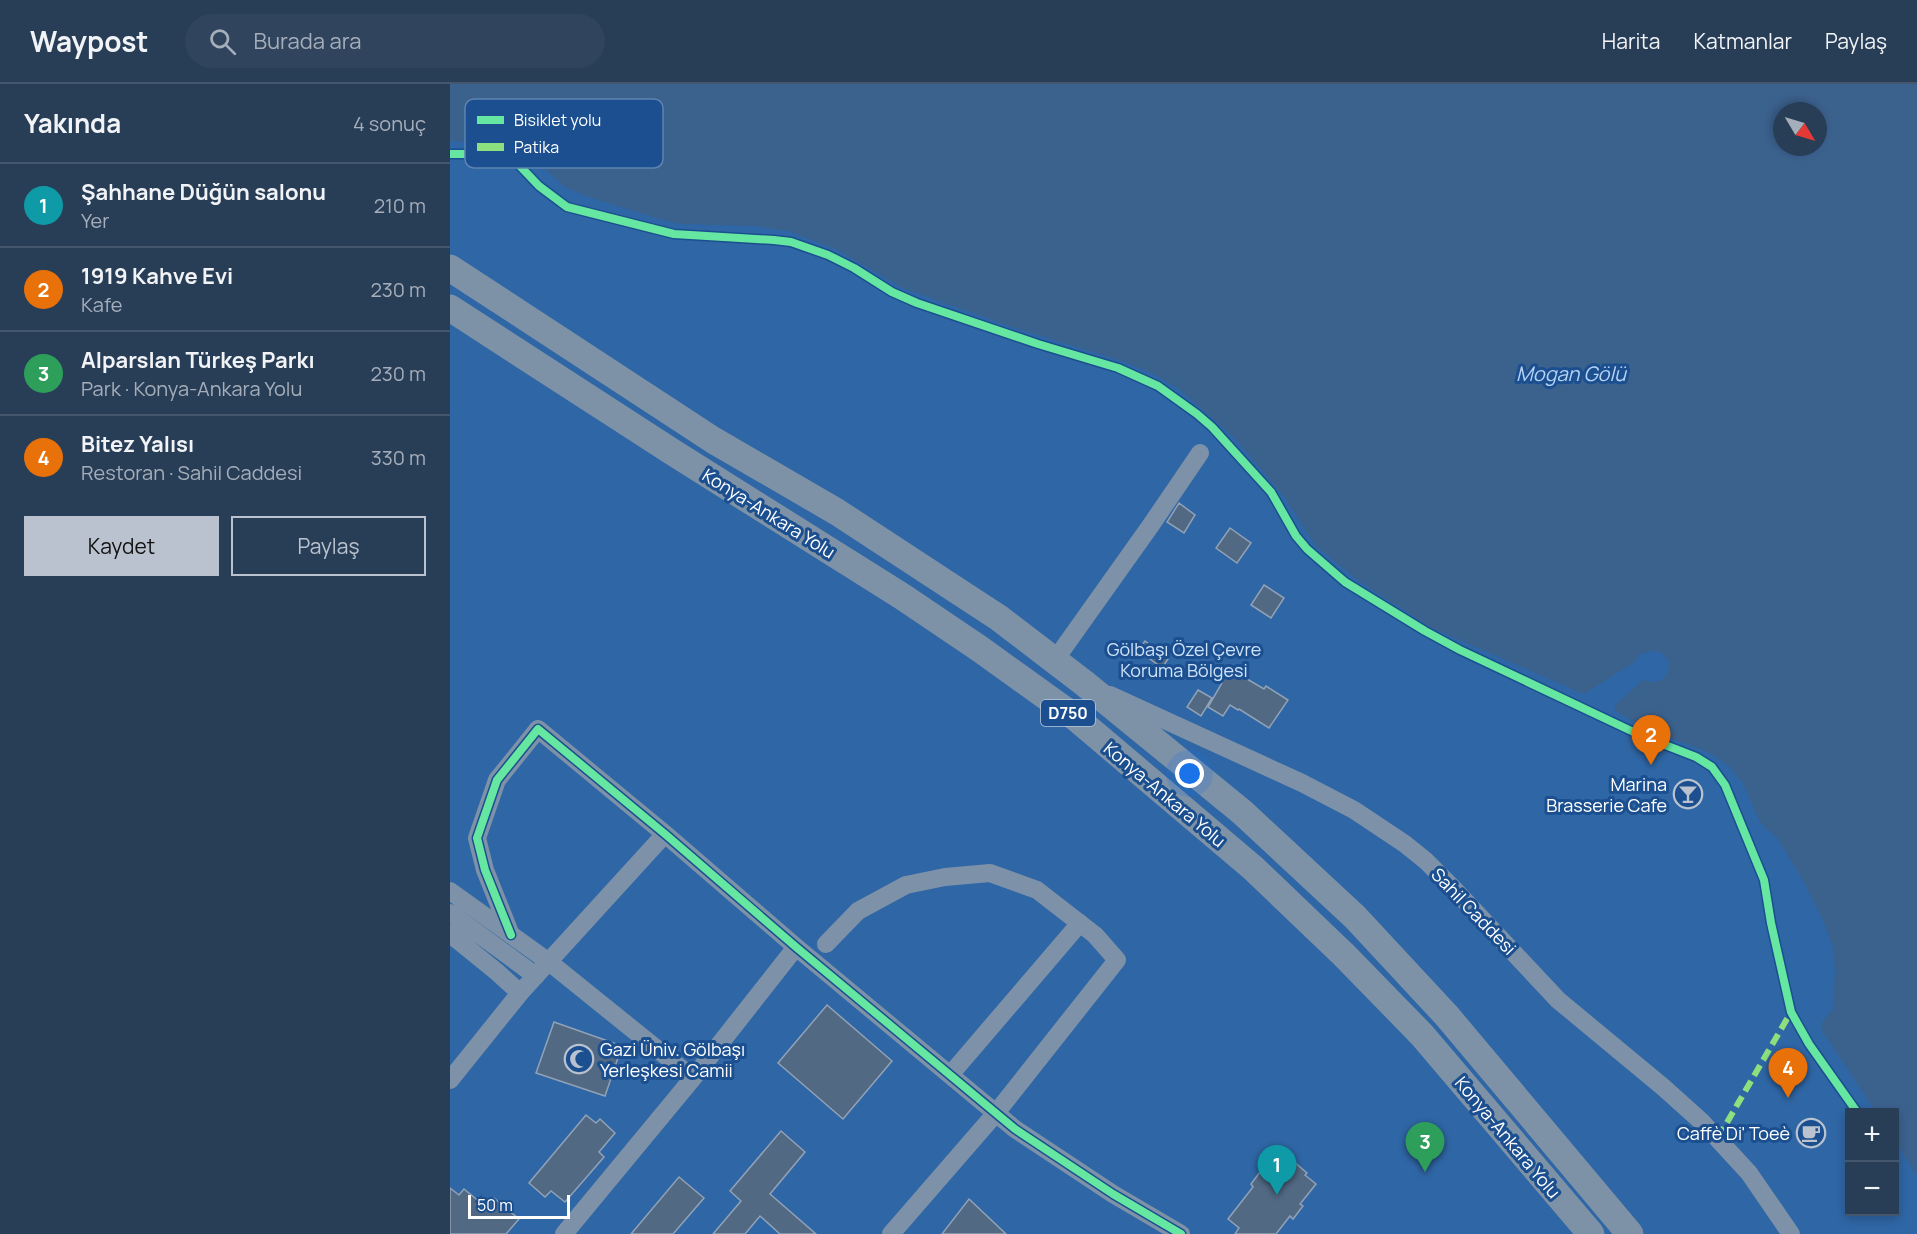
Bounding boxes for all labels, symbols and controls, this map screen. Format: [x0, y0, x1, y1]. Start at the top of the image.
search box [185, 14, 605, 68]
text: Waypost [30, 22, 149, 60]
icon: search [206, 25, 239, 58]
text: Burada ara [254, 26, 361, 56]
text: Harita [1602, 27, 1660, 55]
text: Katmanlar [1693, 27, 1792, 55]
text: Paylaş [1825, 27, 1887, 55]
legend [465, 99, 663, 168]
north arrow [1773, 102, 1827, 156]
text: Yakında [24, 105, 121, 141]
text: Bisiklet yolu [514, 109, 601, 131]
text: 4 sonuç [353, 110, 426, 137]
text: Patika [514, 136, 559, 158]
text: Şahhane Düğün salonu [81, 177, 326, 207]
text: 1 [39, 192, 48, 219]
text: 210 m [374, 192, 426, 219]
text: Yer [81, 207, 109, 234]
text: 1919 Kahve Evi [81, 261, 233, 291]
text: 2 [38, 276, 49, 303]
text: 230 m [370, 276, 426, 303]
text: Kafe [81, 291, 122, 318]
text: Alparslan Türkeş Parkı [81, 345, 315, 375]
text: 3 [38, 360, 49, 387]
text: 230 m [370, 360, 426, 387]
water label: Mogan Gölü [1516, 360, 1628, 387]
text: Park · Konya-Ankara Yolu [81, 375, 302, 402]
text: Bitez Yalısı [81, 429, 194, 459]
text: 4 [37, 444, 50, 471]
text: 330 m [371, 444, 426, 471]
text: Restoran · Sahil Caddesi [81, 459, 302, 486]
street label: Konya-Ankara Yolu [698, 463, 840, 563]
button: Kaydet [24, 516, 219, 576]
button: Paylaş [231, 516, 426, 576]
park label: Gölbaşı Özel Çevre Koruma Bölgesi [1107, 637, 1261, 682]
road number: D750 [1041, 700, 1095, 726]
pin: 2 [1632, 716, 1670, 765]
street label: Konya-Ankara Yolu [1099, 736, 1231, 852]
your location [1175, 759, 1204, 788]
place label: Marina Brasserie Cafe [1546, 772, 1667, 817]
bar icon: Marina Brasserie Cafe [1672, 778, 1704, 810]
street label: Sahil Caddesi [1426, 862, 1522, 960]
place label: Gazi Üniv. Gölbaşı Yerleşkesi Camii [600, 1037, 745, 1082]
mosque icon: Gazi Üniv. Gölbaşı Yerleşkesi Camii [563, 1043, 595, 1075]
pin: 4 [1768, 1048, 1808, 1098]
street label: Konya-Ankara Yolu [1450, 1071, 1566, 1203]
map controls [1845, 1108, 1899, 1216]
button: + [1845, 1108, 1899, 1162]
cafe icon: Caffè Di' Toeè [1795, 1117, 1827, 1149]
place label: Caffè Di' Toeè [1677, 1121, 1790, 1145]
pin: 3 [1406, 1122, 1444, 1172]
pin: 1 [1258, 1146, 1296, 1195]
button: − [1845, 1162, 1899, 1216]
scale bar [468, 1192, 570, 1220]
text: 50 m [477, 1194, 513, 1216]

